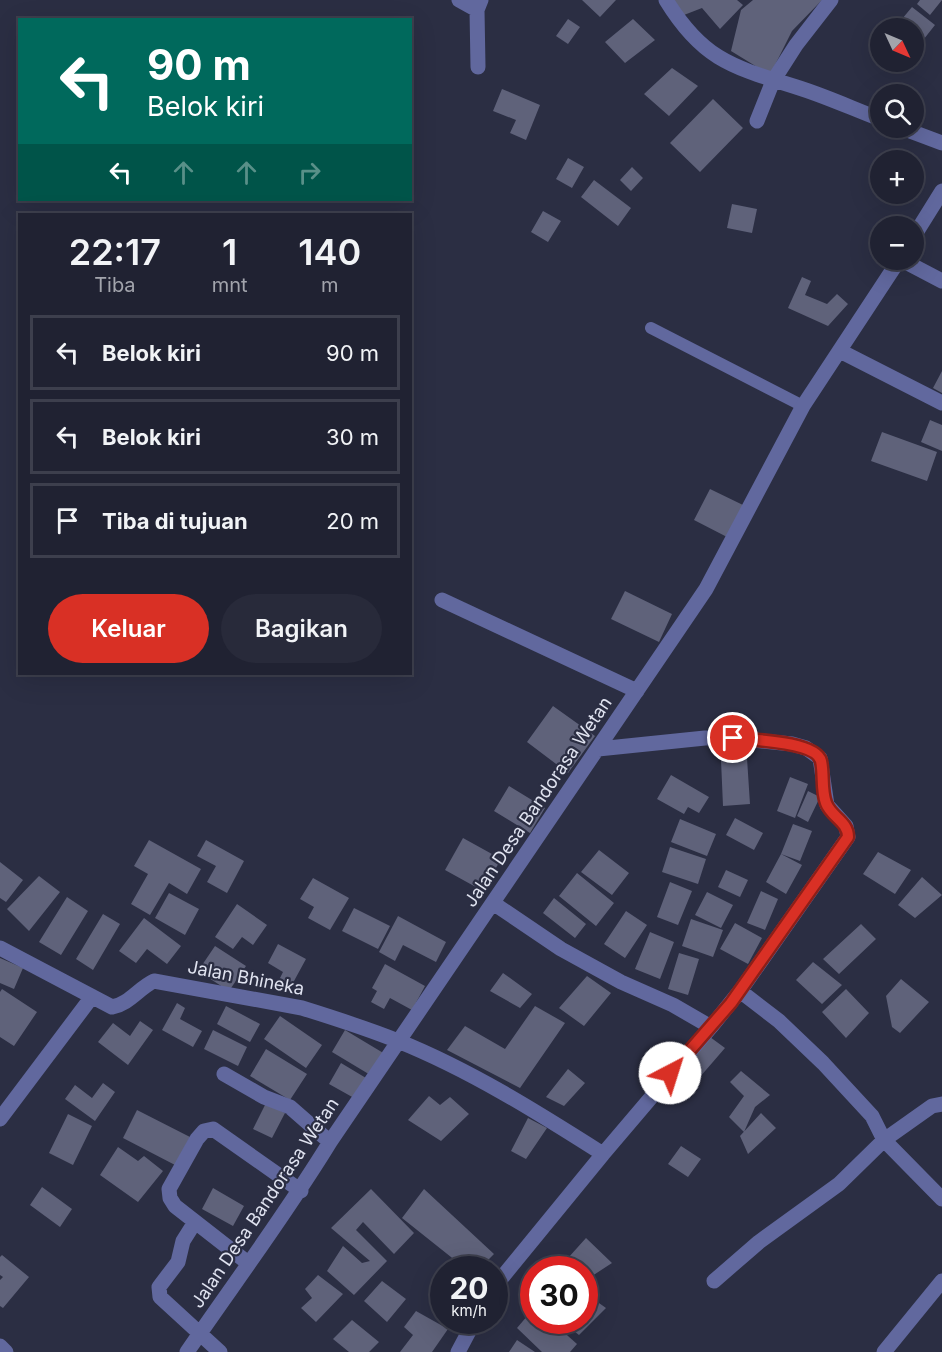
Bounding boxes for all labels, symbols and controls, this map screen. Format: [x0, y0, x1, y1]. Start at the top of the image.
north arrow [870, 18, 924, 72]
map controls [870, 18, 924, 270]
text: 90 m [147, 39, 251, 90]
icon: left [48, 42, 126, 120]
button: search [870, 84, 924, 138]
text: Belok kiri [147, 90, 264, 123]
button: + [870, 150, 924, 204]
icon: left [104, 156, 137, 189]
icon: ahead [167, 156, 200, 189]
icon: ahead [230, 156, 263, 189]
icon: right [293, 156, 326, 189]
button: − [870, 216, 924, 270]
text: 22:17 [69, 230, 161, 274]
text: 1 [222, 230, 237, 274]
text: 140 [298, 230, 361, 274]
text: Tiba [94, 273, 136, 297]
text: mnt [212, 273, 248, 297]
text: m [321, 273, 339, 297]
icon: left [51, 336, 84, 369]
text: Belok kiri [102, 340, 201, 366]
text: 90 m [326, 340, 379, 366]
icon: left [51, 420, 84, 453]
text: Belok kiri [102, 424, 201, 450]
text: 30 m [326, 424, 379, 450]
icon: arrive [51, 504, 84, 537]
text: Tiba di tujuan [102, 508, 248, 534]
text: 20 m [326, 508, 379, 534]
button: Keluar [48, 594, 209, 663]
button: Bagikan [221, 594, 382, 663]
street label: Jalan Desa Bandorasa Wetan [459, 693, 616, 911]
pin [707, 712, 758, 763]
icon: arrive [716, 721, 749, 754]
street label: Jalan Bhineka [186, 956, 306, 999]
position arrow [638, 1041, 702, 1105]
street label: Jalan Desa Bandorasa Wetan [186, 1094, 343, 1312]
speed limit sign: 30 [520, 1256, 598, 1334]
text: 20 [449, 1270, 489, 1306]
text: km/h [451, 1301, 487, 1320]

